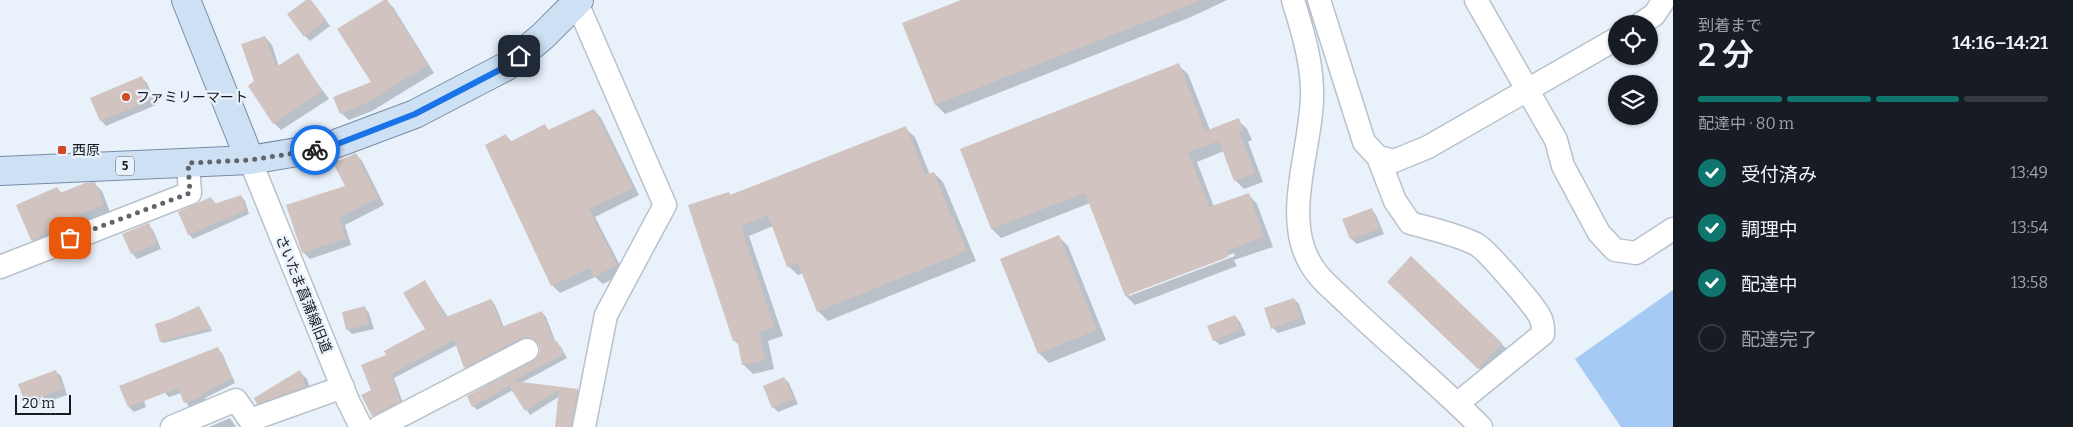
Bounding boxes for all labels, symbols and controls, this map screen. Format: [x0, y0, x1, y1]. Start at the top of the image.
map controls [1608, 15, 1658, 125]
button: locate [1608, 15, 1658, 65]
text: 到着まで [1698, 16, 1762, 35]
text: 14:16–14:21 [1952, 31, 2048, 54]
pin [498, 35, 540, 77]
text: 2 分 [1698, 36, 1754, 74]
icon: home [505, 42, 533, 70]
button: layers [1608, 75, 1658, 125]
place label: ファミリーマート [136, 89, 248, 106]
marker: ファミリーマート [120, 91, 132, 103]
text: 配達中 · 80 m [1698, 114, 1794, 133]
courier [290, 125, 340, 175]
icon: bike [301, 136, 329, 164]
place label: 西原 [72, 142, 100, 159]
marker: 西原 [56, 144, 68, 156]
road number: 5 [116, 157, 134, 176]
icon: check [1698, 159, 1726, 187]
text: 受付済み [1741, 163, 1817, 186]
text: 13:49 [2010, 163, 2048, 182]
icon: check [1698, 214, 1726, 242]
pin [49, 217, 91, 259]
text: 調理中 [1741, 218, 1798, 241]
text: 13:54 [2011, 218, 2048, 237]
icon: bag [56, 224, 84, 252]
street label: さいたま菖蒲線旧道 [272, 233, 335, 356]
icon: check [1698, 269, 1726, 297]
text: 配達中 [1741, 273, 1798, 296]
text: 13:58 [2011, 273, 2048, 292]
text: 配達完了 [1741, 328, 1817, 351]
scale bar [15, 392, 71, 415]
text: 20 m [22, 395, 55, 412]

